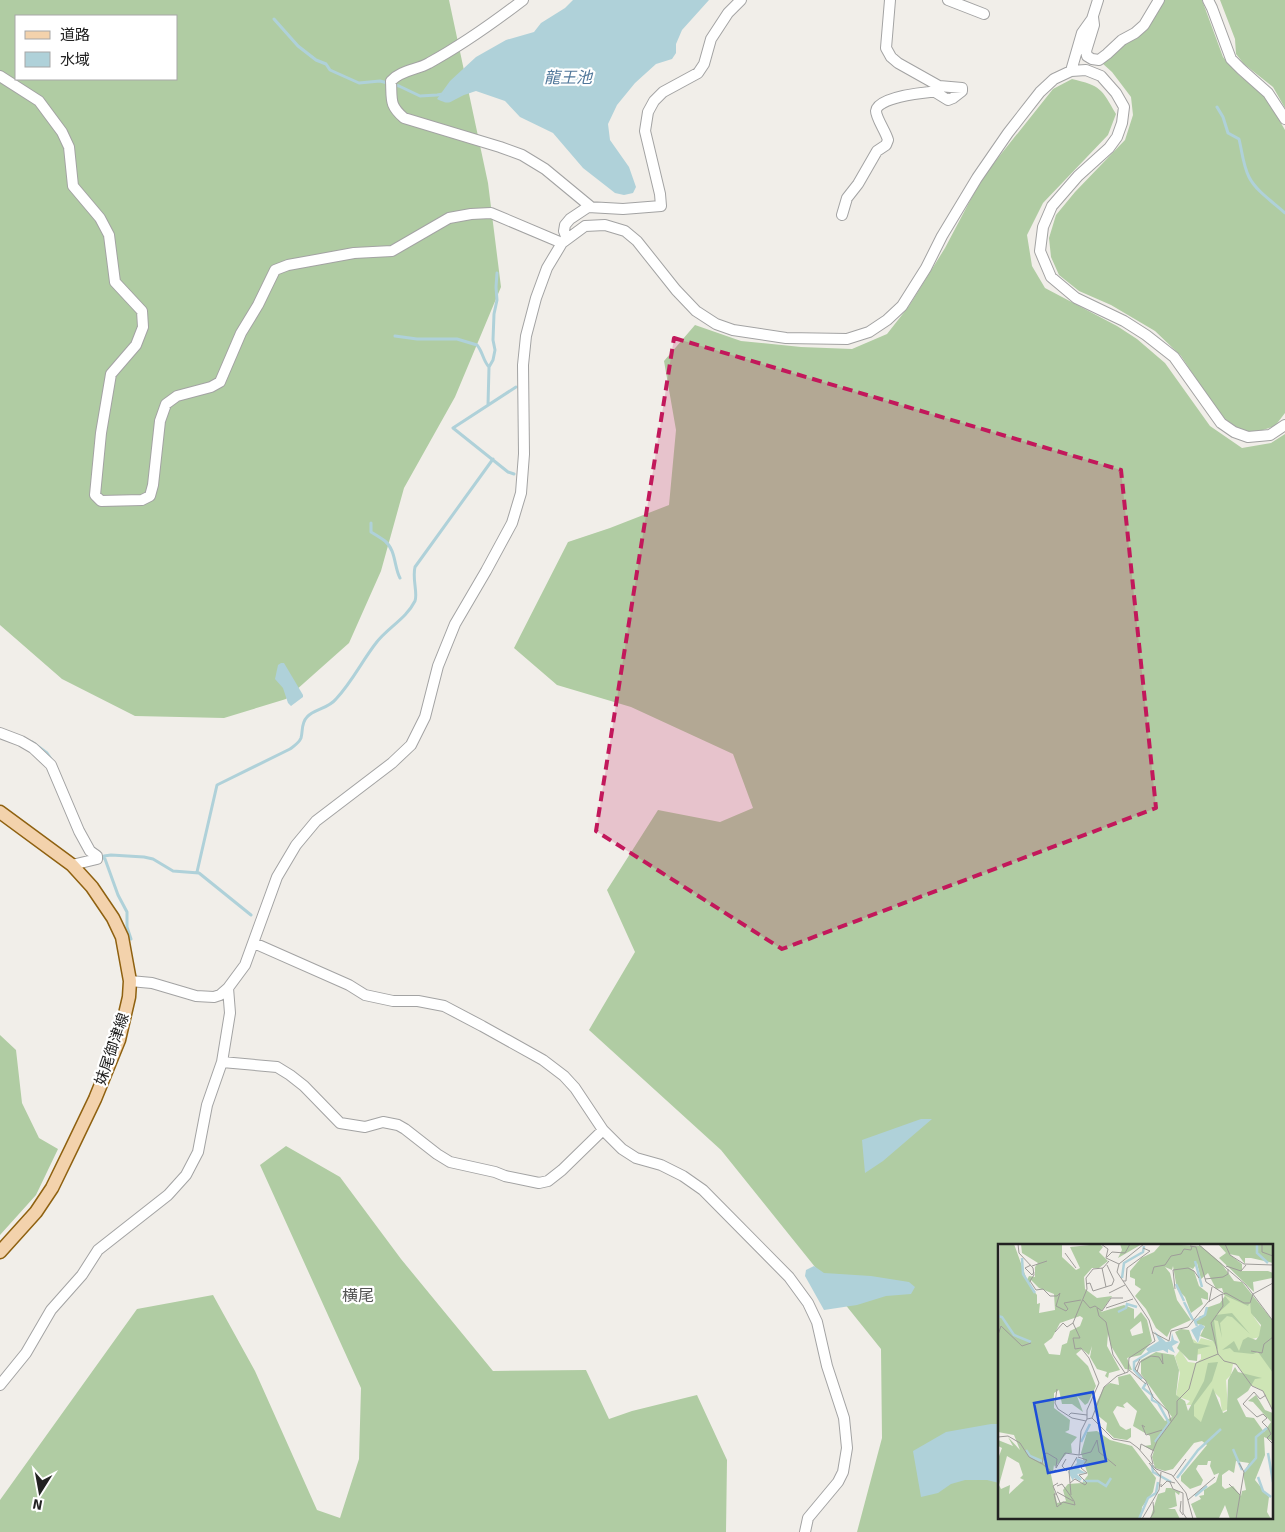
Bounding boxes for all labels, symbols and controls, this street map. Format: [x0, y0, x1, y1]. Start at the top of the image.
legend [15, 15, 178, 80]
text: 道路 [60, 26, 90, 44]
text: 水域 [60, 51, 90, 69]
water label: 龍王池 [544, 68, 594, 88]
street label: 妹尾御津線 [91, 1011, 133, 1087]
inset map [998, 1244, 1272, 1520]
district label: 横尾 [342, 1286, 374, 1306]
north arrow [15, 1467, 65, 1517]
text: N [31, 1495, 44, 1514]

